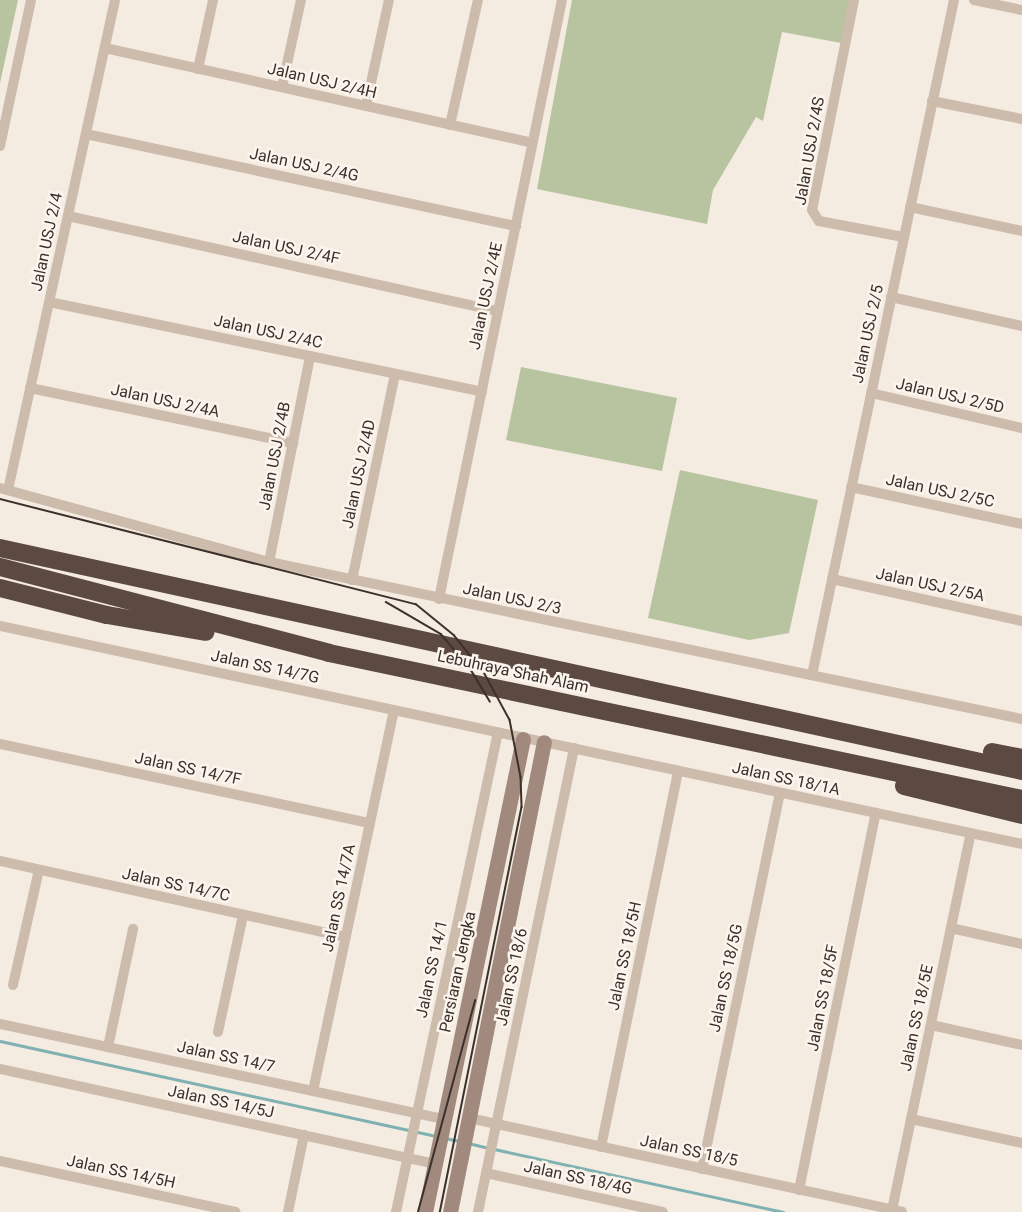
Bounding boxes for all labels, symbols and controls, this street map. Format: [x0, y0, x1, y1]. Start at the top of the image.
street label: Jalan USJ 2/4H [265, 59, 379, 103]
street label: Jalan USJ 2/4S [791, 95, 829, 207]
street label: Jalan USJ 2/4G [248, 144, 360, 186]
street label: Jalan USJ 2/4 [27, 191, 67, 293]
street label: Jalan USJ 2/4F [231, 227, 341, 269]
street label: Jalan USJ 2/4E [465, 241, 507, 351]
street label: Jalan USJ 2/5 [848, 283, 888, 385]
street label: Jalan USJ 2/4C [212, 311, 324, 353]
street label: Jalan USJ 2/5D [894, 374, 1006, 418]
street label: Jalan USJ 2/4A [109, 380, 221, 422]
street label: Jalan USJ 2/4B [255, 400, 295, 512]
street label: Jalan USJ 2/4D [338, 418, 380, 530]
street label: Jalan USJ 2/5C [884, 470, 996, 512]
street label: Jalan USJ 2/5A [874, 564, 986, 606]
street label: Jalan USJ 2/3 [461, 579, 563, 619]
street label: Jalan SS 14/7G [209, 646, 321, 688]
street label: Lebuhraya Shah Alam [435, 647, 591, 697]
street label: Jalan SS 14/7F [133, 748, 243, 790]
street label: Jalan SS 18/1A [730, 758, 842, 800]
street label: Jalan SS 14/7A [318, 842, 360, 954]
street label: Jalan SS 14/7C [120, 864, 232, 906]
street label: Jalan SS 18/5H [604, 900, 646, 1012]
street label: Persiaran Jengka [436, 910, 480, 1034]
street label: Jalan SS 14/1 [412, 918, 452, 1020]
street label: Jalan SS 18/5G [705, 922, 747, 1034]
street label: Jalan SS 18/6 [492, 926, 532, 1028]
street label: Jalan SS 18/5F [803, 943, 843, 1053]
street label: Jalan SS 18/5E [896, 963, 938, 1073]
street label: Jalan SS 14/7 [175, 1037, 277, 1077]
street label: Jalan SS 14/5J [166, 1081, 276, 1123]
street label: Jalan SS 18/5 [638, 1131, 740, 1171]
street label: Jalan SS 14/5H [65, 1151, 177, 1193]
street label: Jalan SS 18/4G [522, 1157, 634, 1199]

